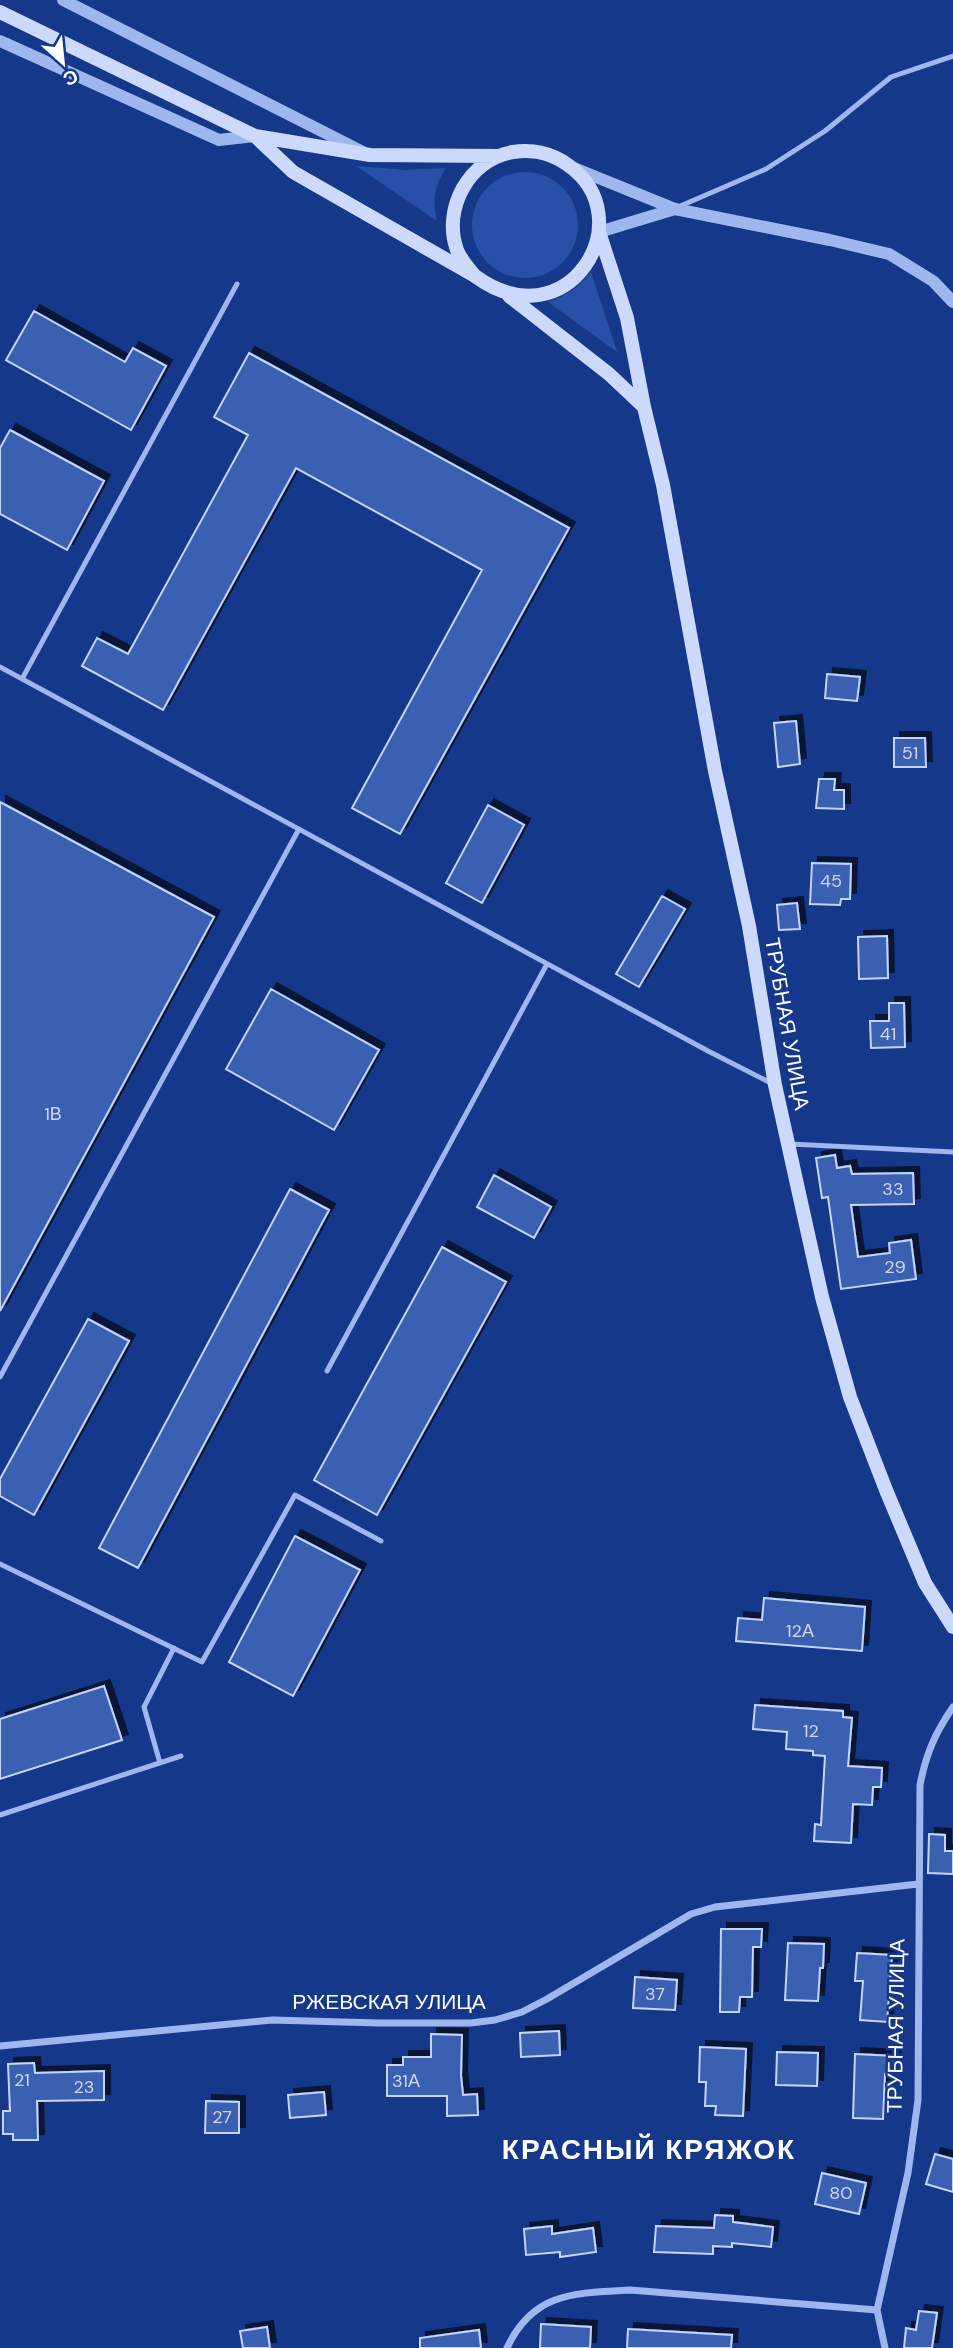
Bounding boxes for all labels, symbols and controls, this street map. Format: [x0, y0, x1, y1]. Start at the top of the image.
north arrow [28, 28, 98, 98]
text: С [58, 63, 82, 92]
house number: 51 [902, 741, 918, 765]
house number: 45 [820, 869, 842, 893]
street label: ТРУБНАЯ УЛИЦА [758, 936, 816, 1112]
house number: 41 [880, 1022, 896, 1046]
house number: 1В [44, 1102, 62, 1126]
house number: 33 [882, 1177, 904, 1201]
house number: 29 [884, 1255, 906, 1279]
house number: 12А [786, 1619, 814, 1643]
house number: 12 [803, 1719, 819, 1743]
street label: ТРУБНАЯ УЛИЦА [880, 1939, 912, 2113]
house number: 37 [645, 1982, 665, 2006]
street label: РЖЕВСКАЯ УЛИЦА [292, 1988, 486, 2016]
house number: 21 [14, 2068, 30, 2092]
house number: 31А [392, 2069, 420, 2093]
house number: 23 [73, 2075, 95, 2099]
house number: 27 [212, 2105, 232, 2129]
district label: КРАСНЫЙ КРЯЖОК [502, 2131, 796, 2168]
house number: 80 [829, 2181, 853, 2205]

